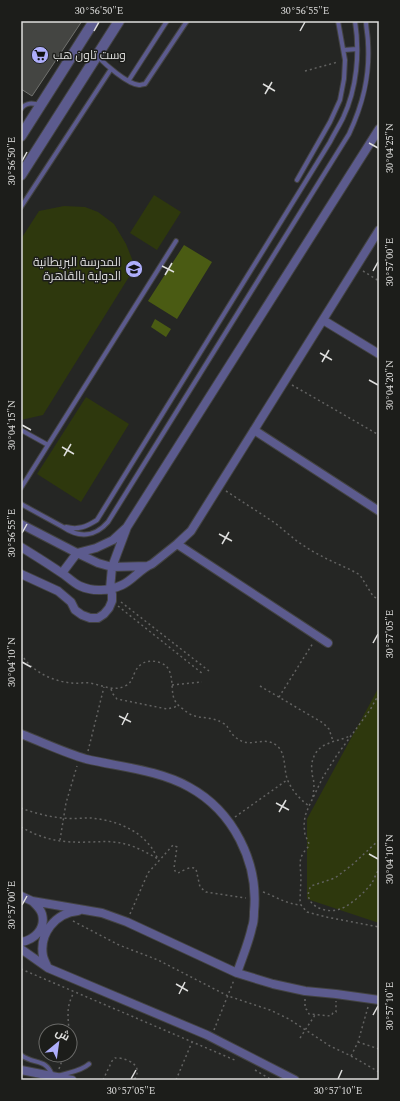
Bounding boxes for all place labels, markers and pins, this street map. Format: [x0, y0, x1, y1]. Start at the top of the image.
supermarket icon: وست تاون هب [30, 45, 50, 65]
place label: وست تاون هب [53, 46, 126, 65]
place label: المدرسة البريطانية الدولية بالقاهرة [33, 253, 121, 286]
school or university icon: المدرسة البريطانية الدولية بالقاهرة [124, 259, 144, 279]

